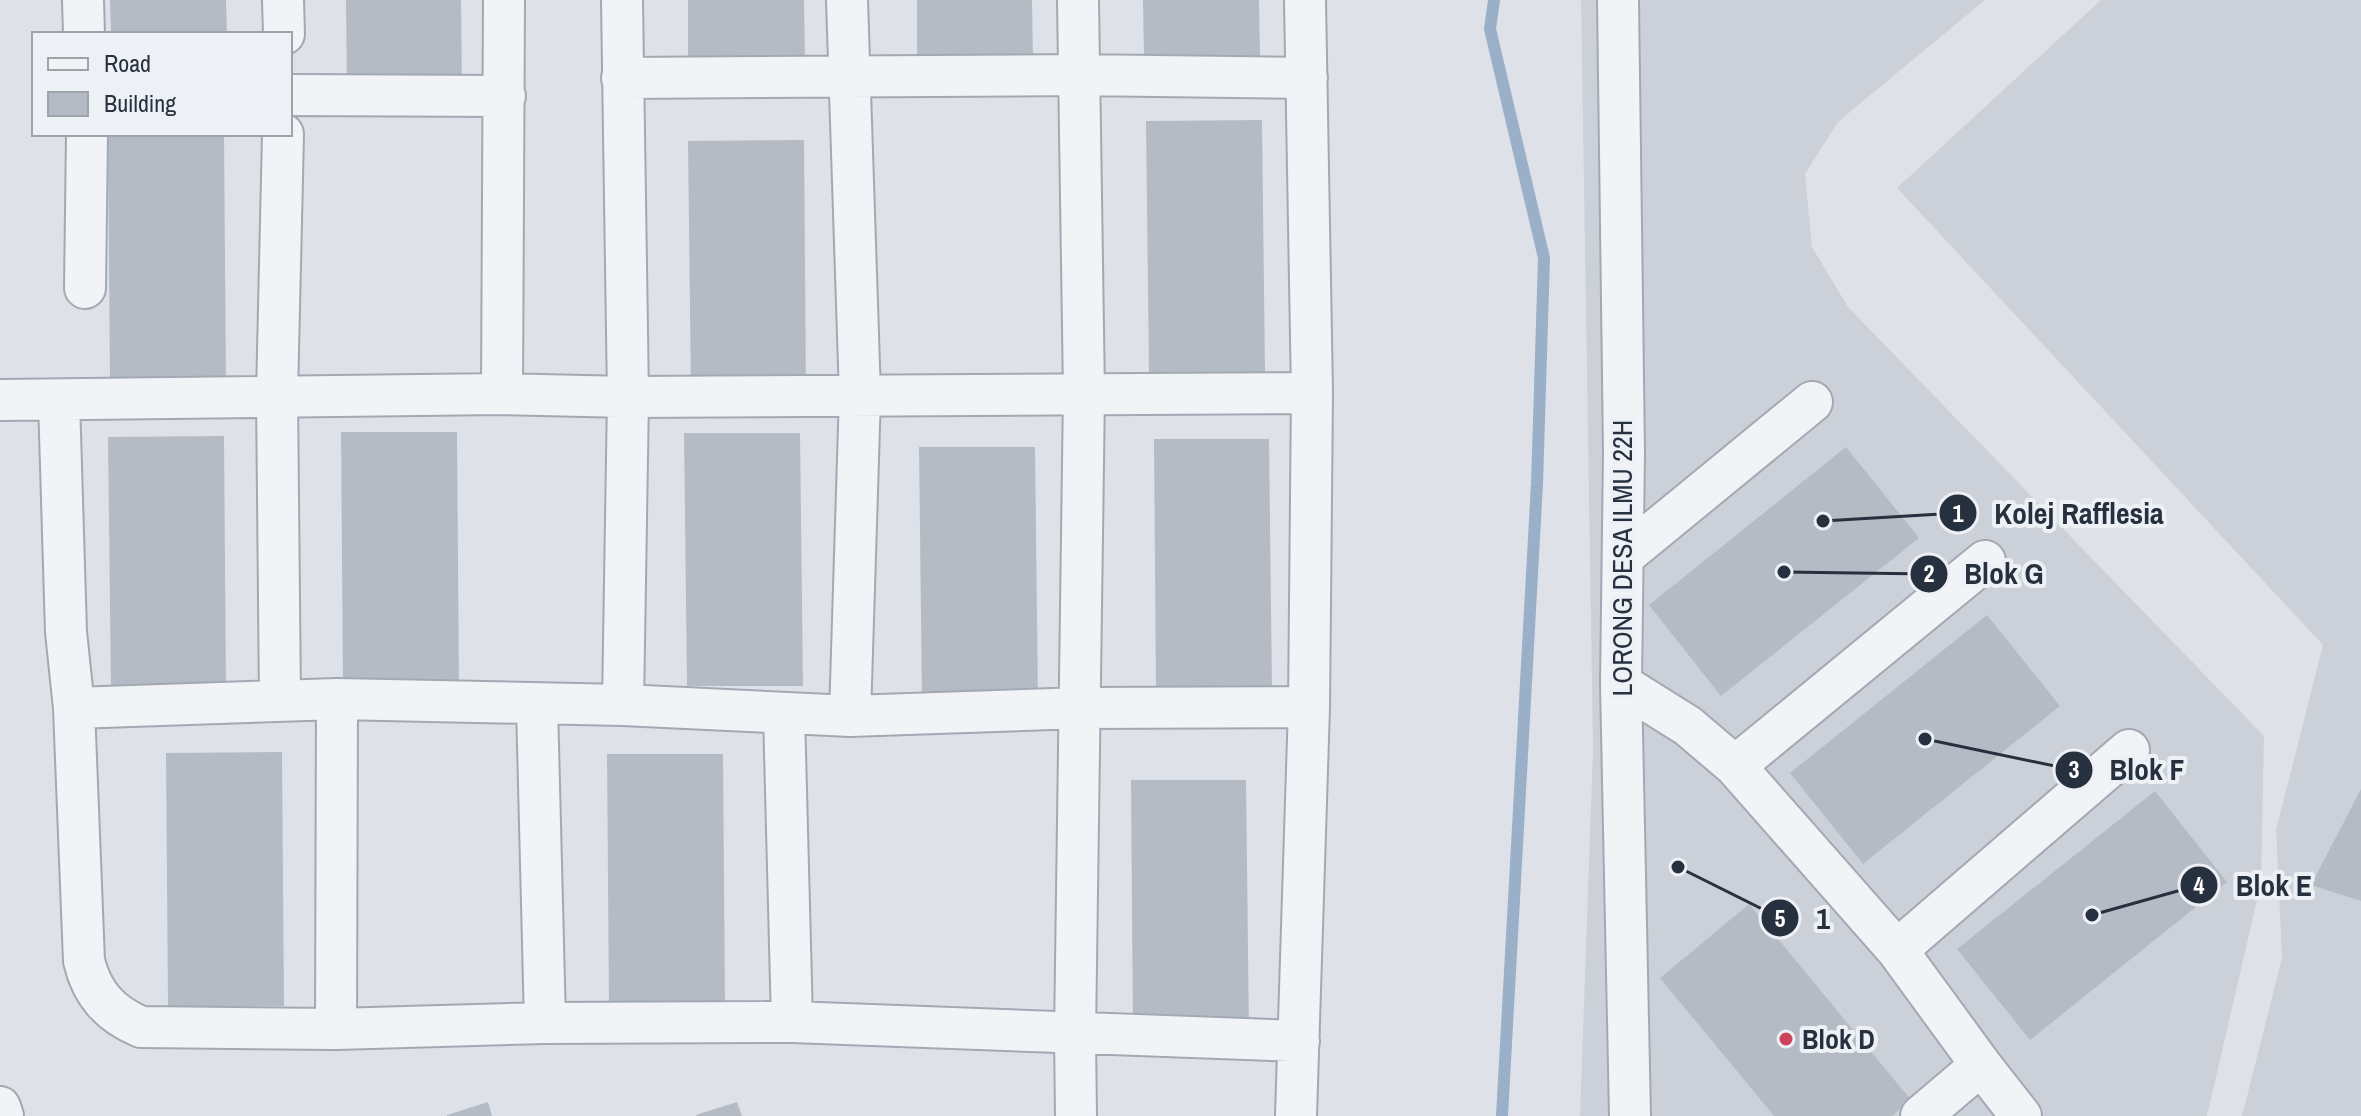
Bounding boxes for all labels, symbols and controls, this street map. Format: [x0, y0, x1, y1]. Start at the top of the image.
legend [32, 32, 292, 136]
text: Road [104, 47, 151, 79]
text: Building [104, 87, 176, 119]
street label: LORONG DESA ILMU 22H [1603, 420, 1641, 696]
callout: Kolej Rafflesia [1938, 486, 2180, 540]
text: Kolej Rafflesia [1994, 493, 2164, 533]
text: 1 [1953, 497, 1964, 529]
callout: Blok G [1909, 547, 2060, 601]
text: Blok G [1964, 553, 2044, 593]
text: 2 [1924, 557, 1935, 589]
callout: Blok F [2054, 743, 2201, 797]
text: Blok F [2109, 749, 2185, 789]
text: 3 [2069, 753, 2080, 785]
callout: Blok E [2179, 858, 2328, 912]
text: Blok E [2236, 865, 2312, 905]
text: 4 [2194, 869, 2205, 901]
callout: 1 [1760, 891, 1846, 945]
text: 1 [1816, 898, 1830, 938]
text: 5 [1775, 902, 1786, 934]
place label: Blok D [1802, 1020, 1875, 1058]
marker: Blok D [1777, 1030, 1795, 1048]

